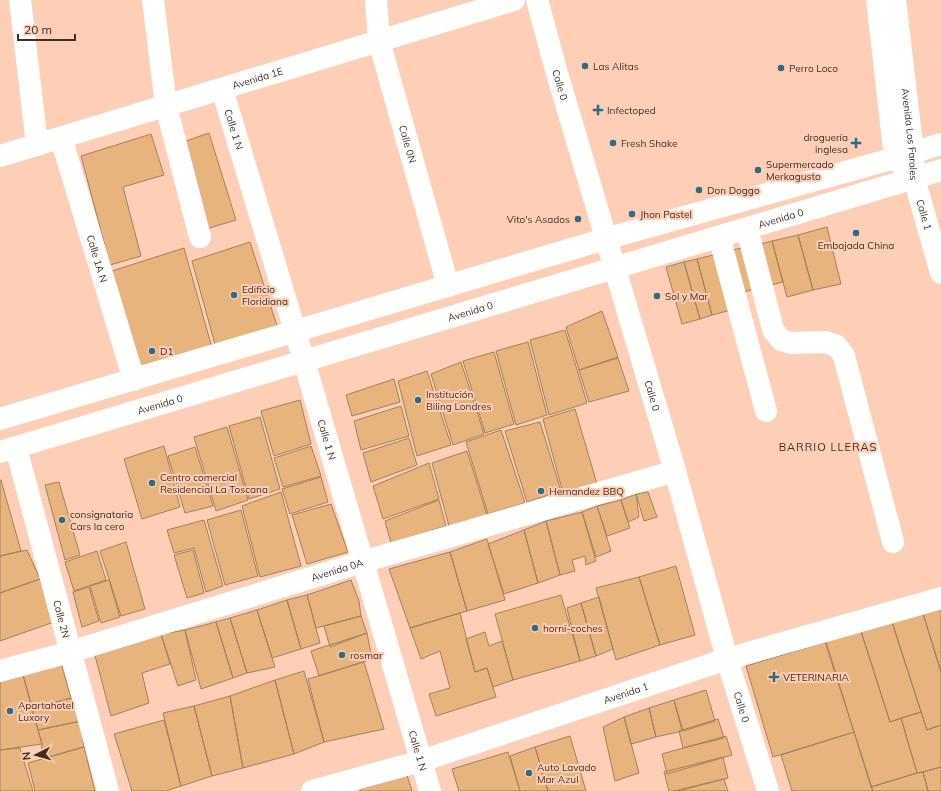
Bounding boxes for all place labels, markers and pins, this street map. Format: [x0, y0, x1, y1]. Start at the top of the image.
place label: Las Alitas [593, 60, 639, 73]
marker: Las Alitas [580, 61, 590, 71]
place label: Perro Loco [789, 62, 838, 75]
marker: Perro Loco [776, 63, 786, 73]
marker: Infectoped [592, 104, 604, 116]
place label: Infectoped [607, 104, 656, 117]
place label: droguería inglesa [803, 131, 848, 156]
place label: Fresh Shake [621, 137, 678, 150]
marker: Fresh Shake [608, 138, 618, 148]
marker: droguería inglesa [851, 138, 861, 148]
place label: Supermercado Merkagusto [766, 158, 834, 183]
marker: Supermercado Merkagusto [753, 165, 763, 175]
place label: Don Doggo [707, 184, 760, 197]
marker: Don Doggo [694, 185, 704, 195]
place label: Jhon Pastel [640, 208, 692, 221]
marker: Jhon Pastel [627, 209, 637, 219]
place label: Vito's Asados [507, 213, 570, 226]
marker: Vito's Asados [573, 214, 583, 224]
marker: Embajada China [851, 228, 861, 238]
place label: Embajada China [818, 239, 894, 252]
place label: Edificio Floridiana [242, 283, 288, 308]
marker: Edificio Floridiana [229, 290, 239, 300]
place label: Sol y Mar [665, 290, 708, 303]
marker: Sol y Mar [652, 291, 662, 301]
place label: D1 [160, 345, 173, 358]
marker: D1 [147, 346, 157, 356]
place label: Institución Biling Londres [426, 388, 491, 413]
marker: Institución Biling Londres [413, 395, 423, 405]
place label: Centro comercial Residencial La Toscana [160, 471, 268, 496]
marker: Centro comercial Residencial La Toscana [147, 478, 157, 488]
place label: Hernandez BBQ [549, 485, 624, 498]
marker: Hernandez BBQ [536, 486, 546, 496]
place label: consignataria Cars la cero [70, 508, 133, 533]
marker: consignataria Cars la cero [57, 515, 67, 525]
place label: horni-coches [543, 622, 603, 635]
marker: horni-coches [530, 623, 540, 633]
place label: rosmar [350, 649, 383, 662]
marker: rosmar [337, 650, 347, 660]
marker: VETERINARIA [768, 671, 780, 683]
place label: VETERINARIA [783, 671, 849, 684]
place label: Apartahotel Luxory [18, 699, 74, 724]
marker: Apartahotel Luxory [5, 706, 15, 716]
place label: Auto Lavado Mar Azul [537, 761, 596, 786]
marker: Auto Lavado Mar Azul [524, 768, 534, 778]

